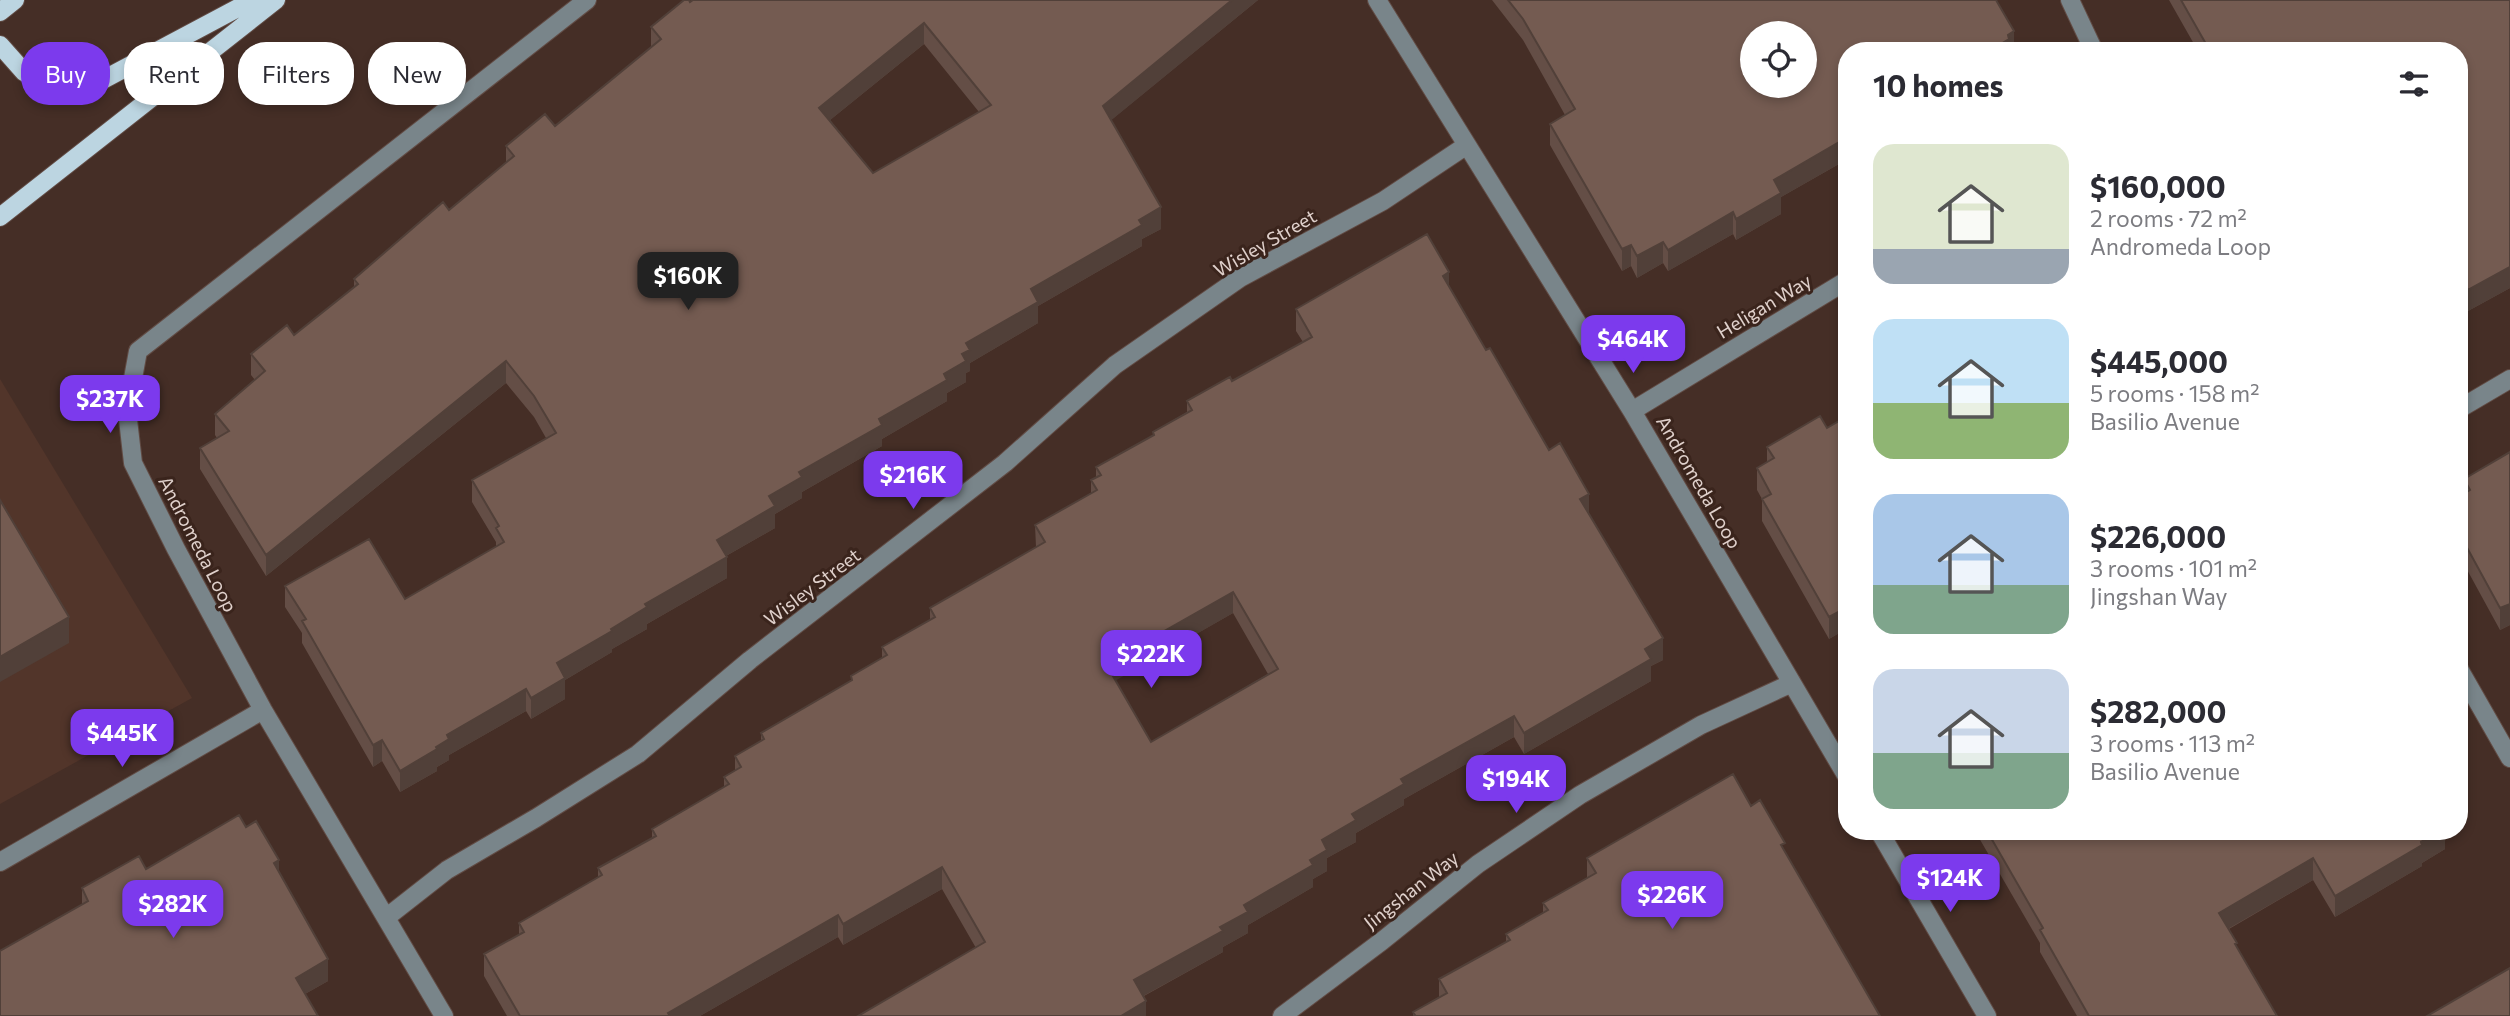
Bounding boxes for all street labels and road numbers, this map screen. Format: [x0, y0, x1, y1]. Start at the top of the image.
street label: Wisley Street [1209, 204, 1320, 281]
street label: Heligan Way [1712, 268, 1815, 343]
street label: Andromeda Loop [1652, 411, 1747, 552]
street label: Andromeda Loop [154, 472, 243, 616]
street label: Wisley Street [759, 543, 865, 630]
street label: Jingshan Way [1359, 845, 1463, 934]

